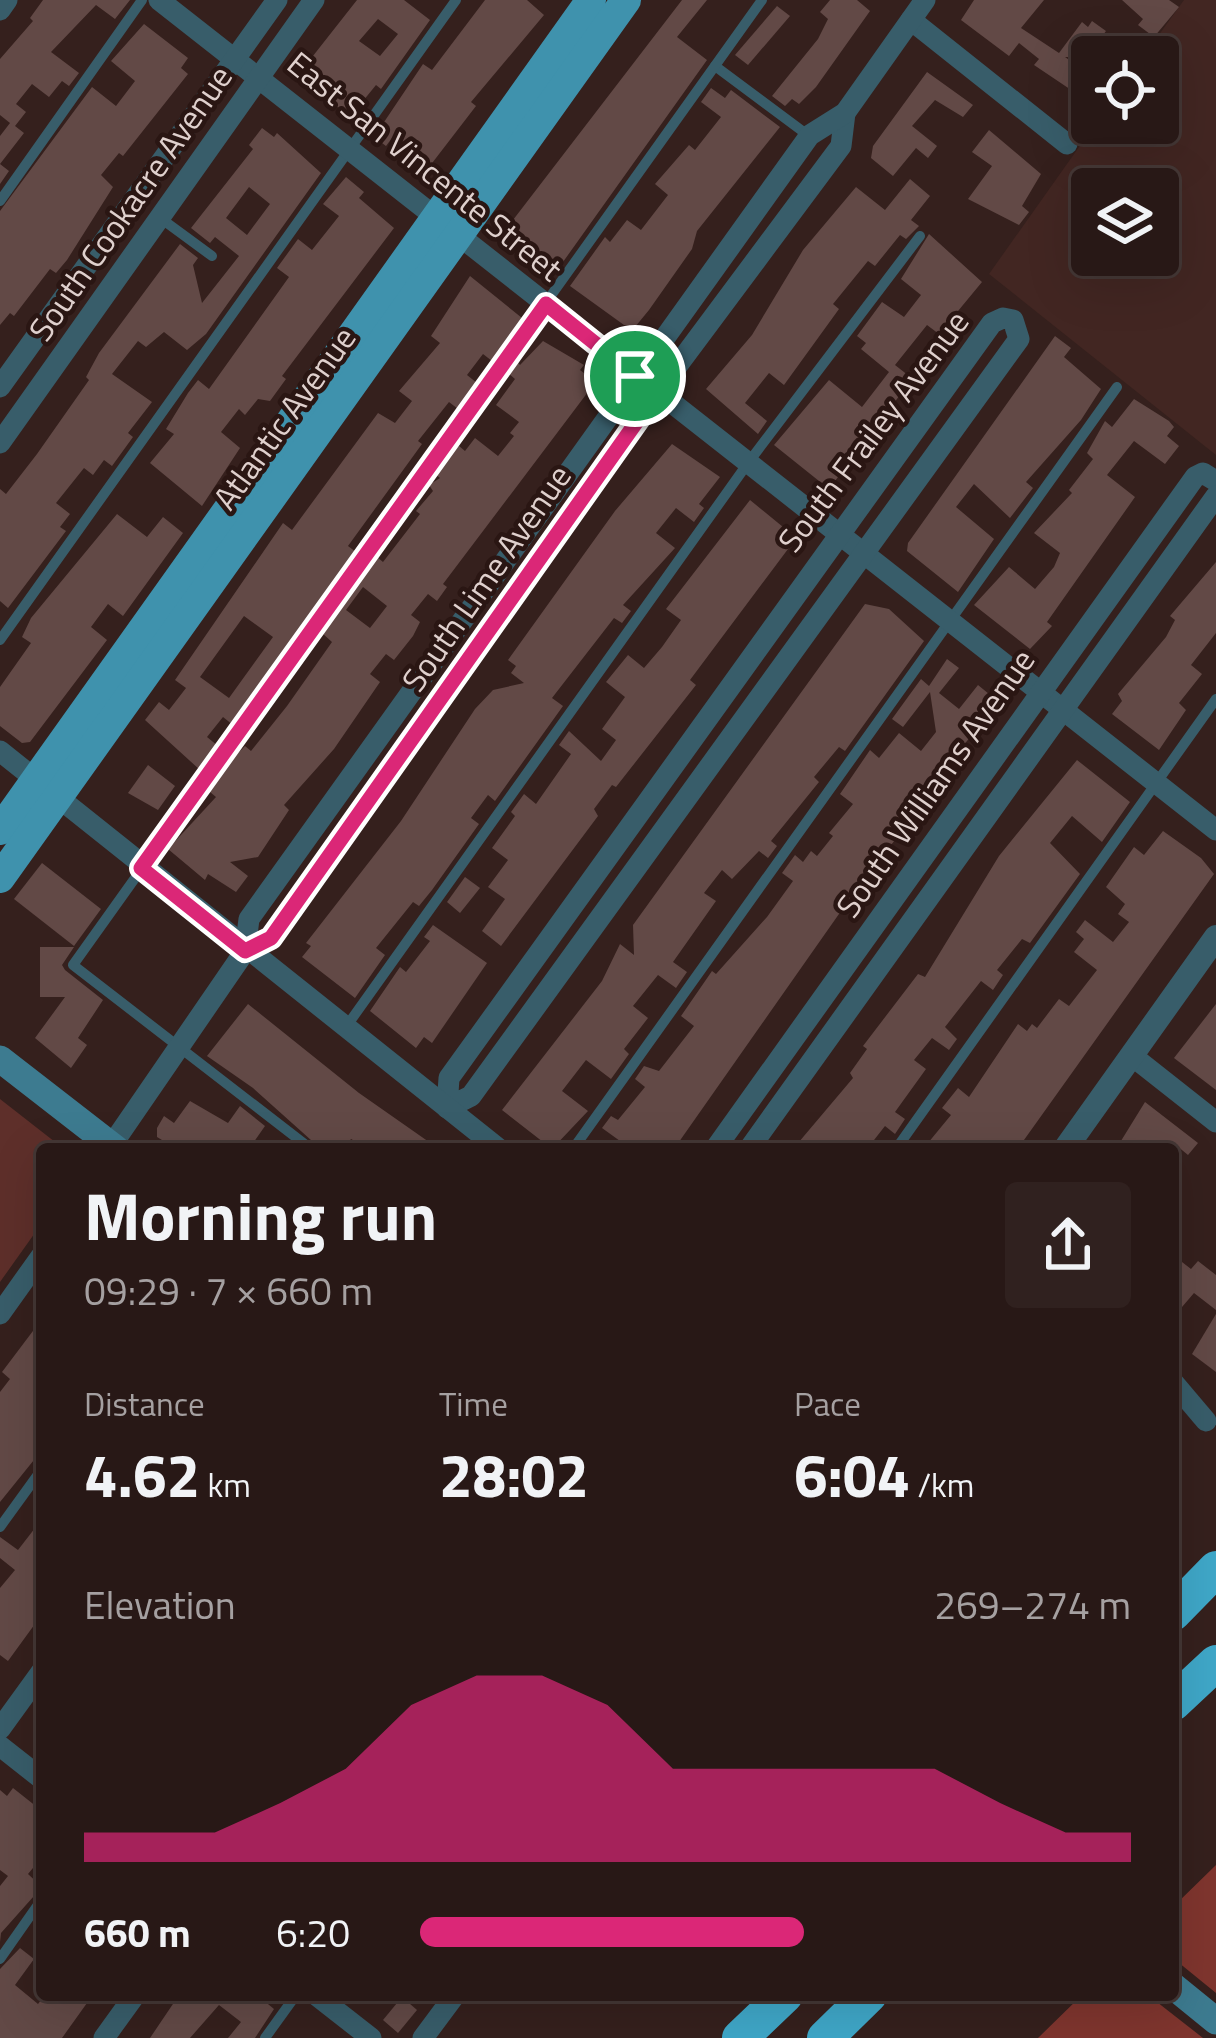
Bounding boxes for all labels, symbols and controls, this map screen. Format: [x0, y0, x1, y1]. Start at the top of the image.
map controls [1071, 36, 1179, 276]
button: locate [1071, 36, 1179, 144]
street label: East San Vincente Street [277, 39, 574, 293]
street label: South Cookacre Avenue [16, 55, 244, 351]
button: layers [1071, 168, 1179, 276]
street label: South Frailey Avenue [765, 299, 981, 563]
street label: Atlantic Avenue [200, 316, 368, 520]
pin [584, 325, 686, 427]
icon: arrive [602, 343, 668, 409]
street label: South Lime Avenue [389, 454, 583, 702]
street label: South Williams Avenue [823, 638, 1047, 928]
text: Morning run [84, 1165, 437, 1266]
button: share [1005, 1182, 1131, 1308]
text: 09:29 · 7 × 660 m [84, 1261, 373, 1320]
text: Distance [84, 1379, 205, 1429]
text: Time [439, 1379, 508, 1429]
text: Pace [794, 1379, 861, 1429]
text: 4.62 [84, 1429, 200, 1520]
text: 28:02 [439, 1429, 589, 1520]
text: 6:04 [794, 1429, 910, 1520]
text: km [200, 1460, 251, 1510]
text: /km [910, 1460, 974, 1510]
text: Elevation [84, 1575, 236, 1634]
text: 269–274 m [934, 1575, 1131, 1634]
text: 660 m [84, 1903, 191, 1962]
text: 6:20 [276, 1903, 350, 1962]

